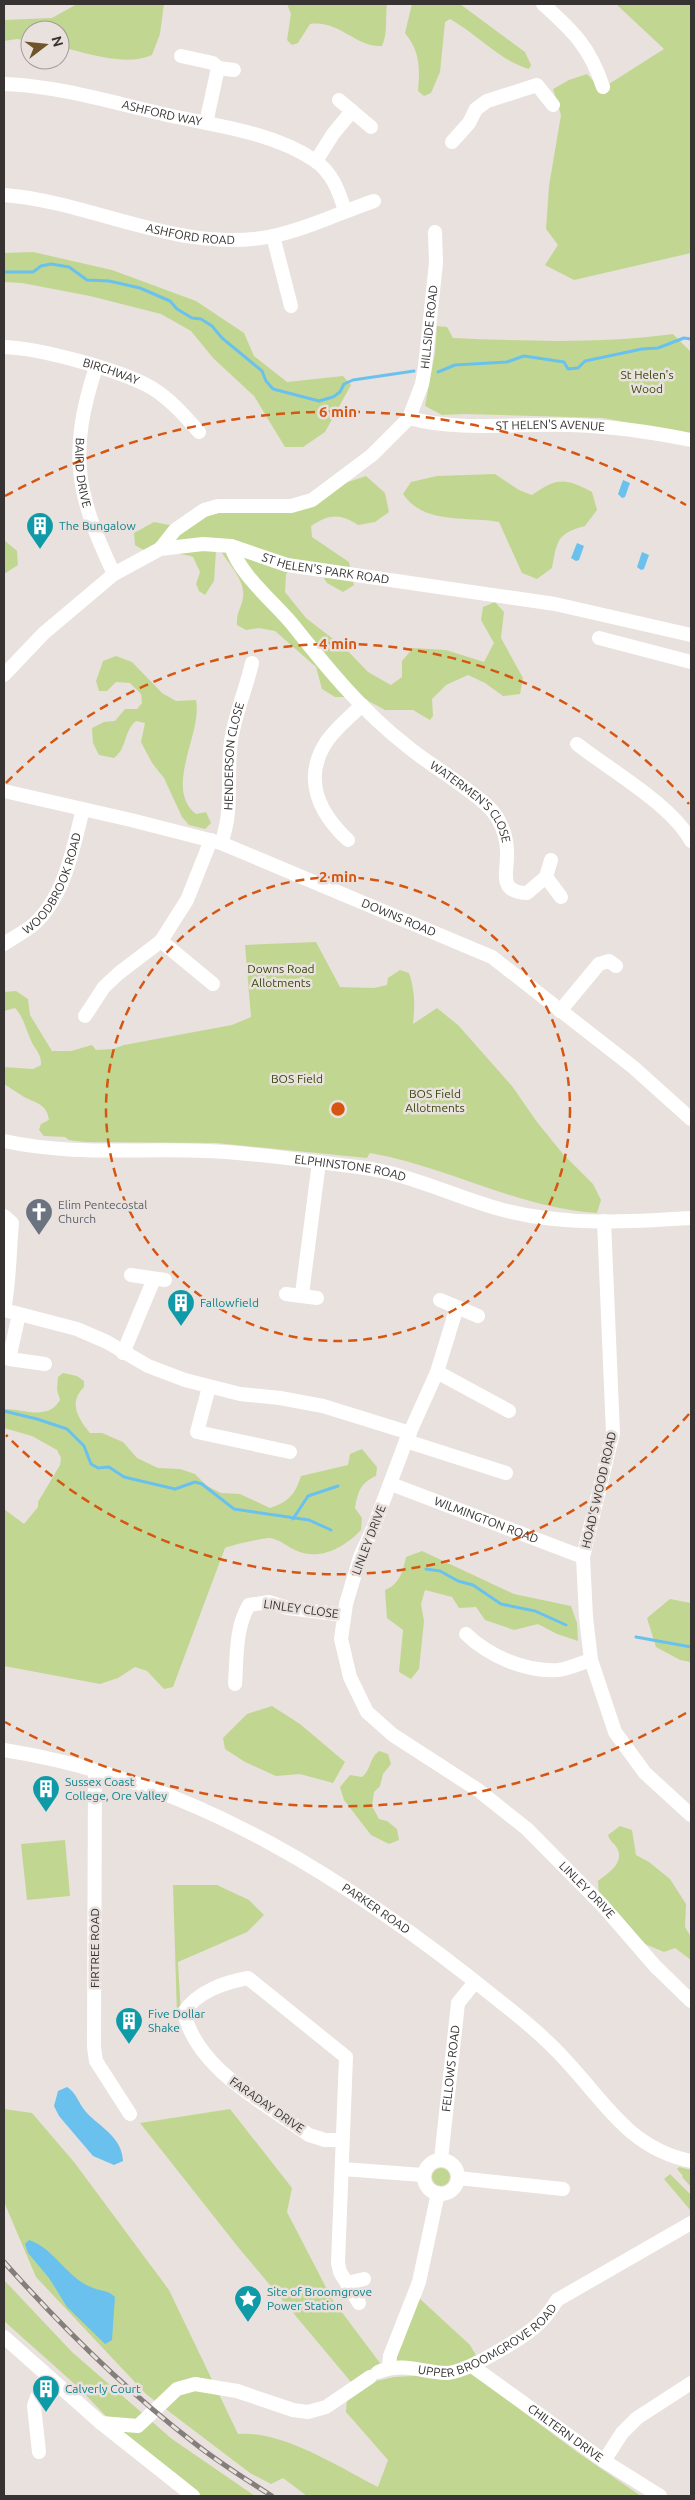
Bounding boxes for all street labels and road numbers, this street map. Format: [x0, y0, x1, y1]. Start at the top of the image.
street label: ASHFORD WAY [121, 97, 203, 128]
street label: ASHFORD ROAD [145, 221, 235, 246]
street label: HILLSIDE ROAD [418, 284, 440, 370]
street label: BIRCHWAY [81, 355, 141, 387]
street label: ST HELEN'S AVENUE [496, 418, 606, 433]
street label: BAIRD DRIVE [73, 437, 94, 509]
street label: ST HELEN'S PARK ROAD [260, 550, 390, 586]
street label: HENDERSON CLOSE [221, 700, 246, 811]
street label: WATERMEN'S CLOSE [428, 758, 513, 844]
street label: WOODBROOK ROAD [20, 831, 83, 936]
street label: DOWNS ROAD [360, 896, 438, 939]
street label: ELPHINSTONE ROAD [294, 1152, 408, 1183]
street label: HOAD'S WOOD ROAD [579, 1430, 618, 1550]
street label: WILMINGTON ROAD [433, 1494, 540, 1545]
street label: LINLEY DRIVE [349, 1503, 388, 1577]
street label: LINLEY CLOSE [263, 1597, 340, 1620]
street label: LINLEY DRIVE [557, 1859, 618, 1921]
street label: PARKER ROAD [340, 1881, 413, 1936]
street label: FIRTREE ROAD [88, 1908, 101, 1988]
street label: FELLOWS ROAD [439, 2024, 462, 2113]
street label: FARADAY DRIVE [228, 2074, 307, 2135]
street label: UPPER BROOMGROVE ROAD [417, 2301, 559, 2379]
street label: CHILTERN DRIVE [526, 2401, 606, 2464]

